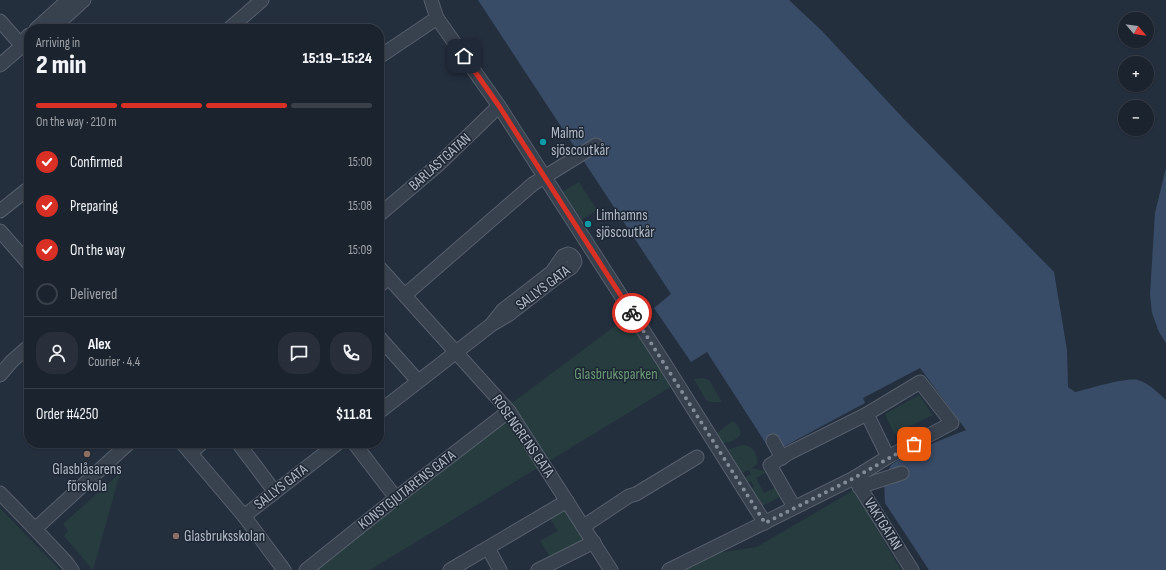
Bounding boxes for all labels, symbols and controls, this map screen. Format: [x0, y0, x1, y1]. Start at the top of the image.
north arrow [1118, 12, 1154, 48]
map controls [1118, 12, 1154, 136]
text: Arriving in [36, 35, 80, 51]
pin [447, 39, 481, 73]
icon: home [453, 45, 475, 67]
text: 15:19–15:24 [302, 49, 372, 68]
text: 2 min [36, 50, 86, 81]
button: + [1118, 56, 1154, 92]
button: − [1118, 100, 1154, 136]
text: On the way · 210 m [36, 114, 117, 130]
place label: Malmö sjöscoutkår [551, 124, 610, 160]
street label: BARLASTGATAN [405, 129, 475, 195]
marker: Malmö sjöscoutkår [538, 137, 548, 147]
icon: check [36, 151, 58, 173]
text: Confirmed [70, 153, 123, 172]
text: 15:00 [348, 154, 372, 170]
icon: check [36, 195, 58, 217]
text: Preparing [70, 197, 118, 216]
text: 15:08 [348, 198, 372, 214]
place label: Limhamns sjöscoutkår [596, 206, 655, 242]
marker: Limhamns sjöscoutkår [583, 219, 593, 229]
icon: check [36, 239, 58, 261]
text: On the way [70, 241, 125, 260]
text: 15:09 [348, 242, 372, 258]
street label: SALLYS GATA [512, 261, 574, 315]
text: Delivered [70, 285, 117, 304]
courier [612, 293, 652, 333]
icon: bike [621, 302, 643, 324]
button: person [36, 332, 78, 374]
button: chat [278, 332, 320, 374]
button: phone [330, 332, 372, 374]
text: Alex [88, 335, 111, 354]
text: Courier · 4.4 [88, 354, 140, 370]
park label: Glasbruksparken [574, 365, 658, 384]
street label: ROSENGRENS GATA [487, 391, 559, 482]
text: Order #4250 [36, 405, 99, 424]
text: $11.81 [336, 405, 372, 424]
pin [897, 427, 931, 461]
icon: bag [903, 433, 925, 455]
street label: KONSTGJUTARENS GATA [354, 446, 460, 534]
marker: Glasblåsarens förskola [82, 449, 92, 459]
place label: Glasblåsarens förskola [52, 460, 122, 496]
street label: SALLYS GATA [250, 460, 312, 514]
street label: VAKTGATAN [860, 494, 906, 554]
place label: Glasbruksskolan [184, 527, 265, 546]
marker: Glasbruksskolan [171, 531, 181, 541]

